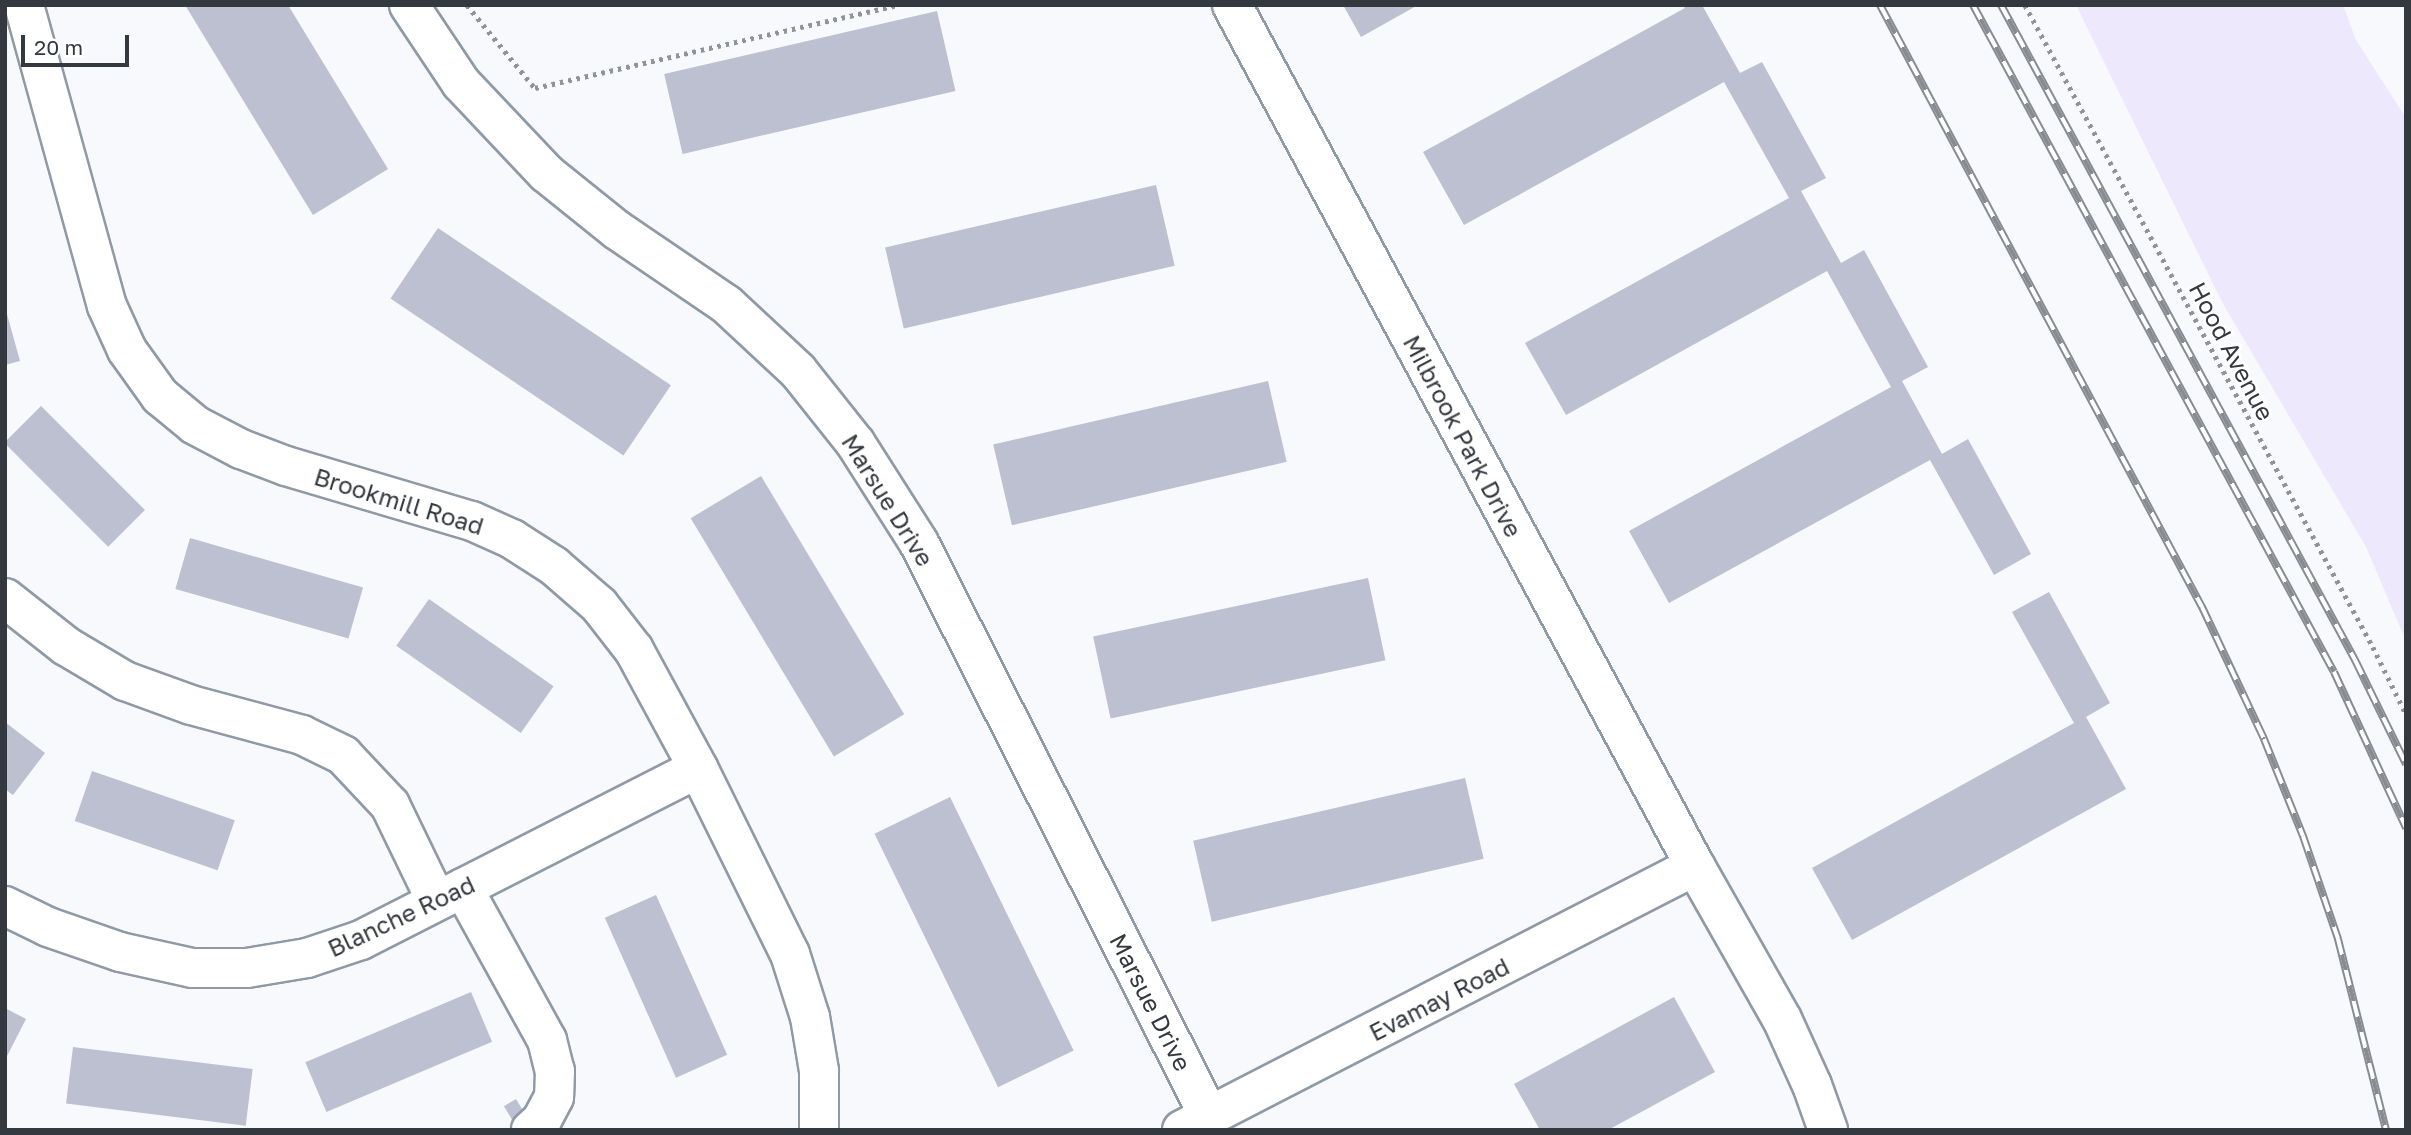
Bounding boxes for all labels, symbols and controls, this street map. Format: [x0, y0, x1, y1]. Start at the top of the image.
scale bar [24, 21, 133, 65]
text: 20 m [34, 34, 83, 60]
street label: Hood Avenue [2183, 277, 2281, 425]
street label: Milbrook Park Drive [1398, 330, 1528, 542]
street label: Marsue Drive [836, 429, 940, 571]
street label: Brookmill Road [311, 462, 487, 540]
street label: Blanche Road [323, 869, 479, 963]
street label: Marsue Drive [1104, 929, 1198, 1075]
street label: Evamay Road [1364, 951, 1514, 1047]

